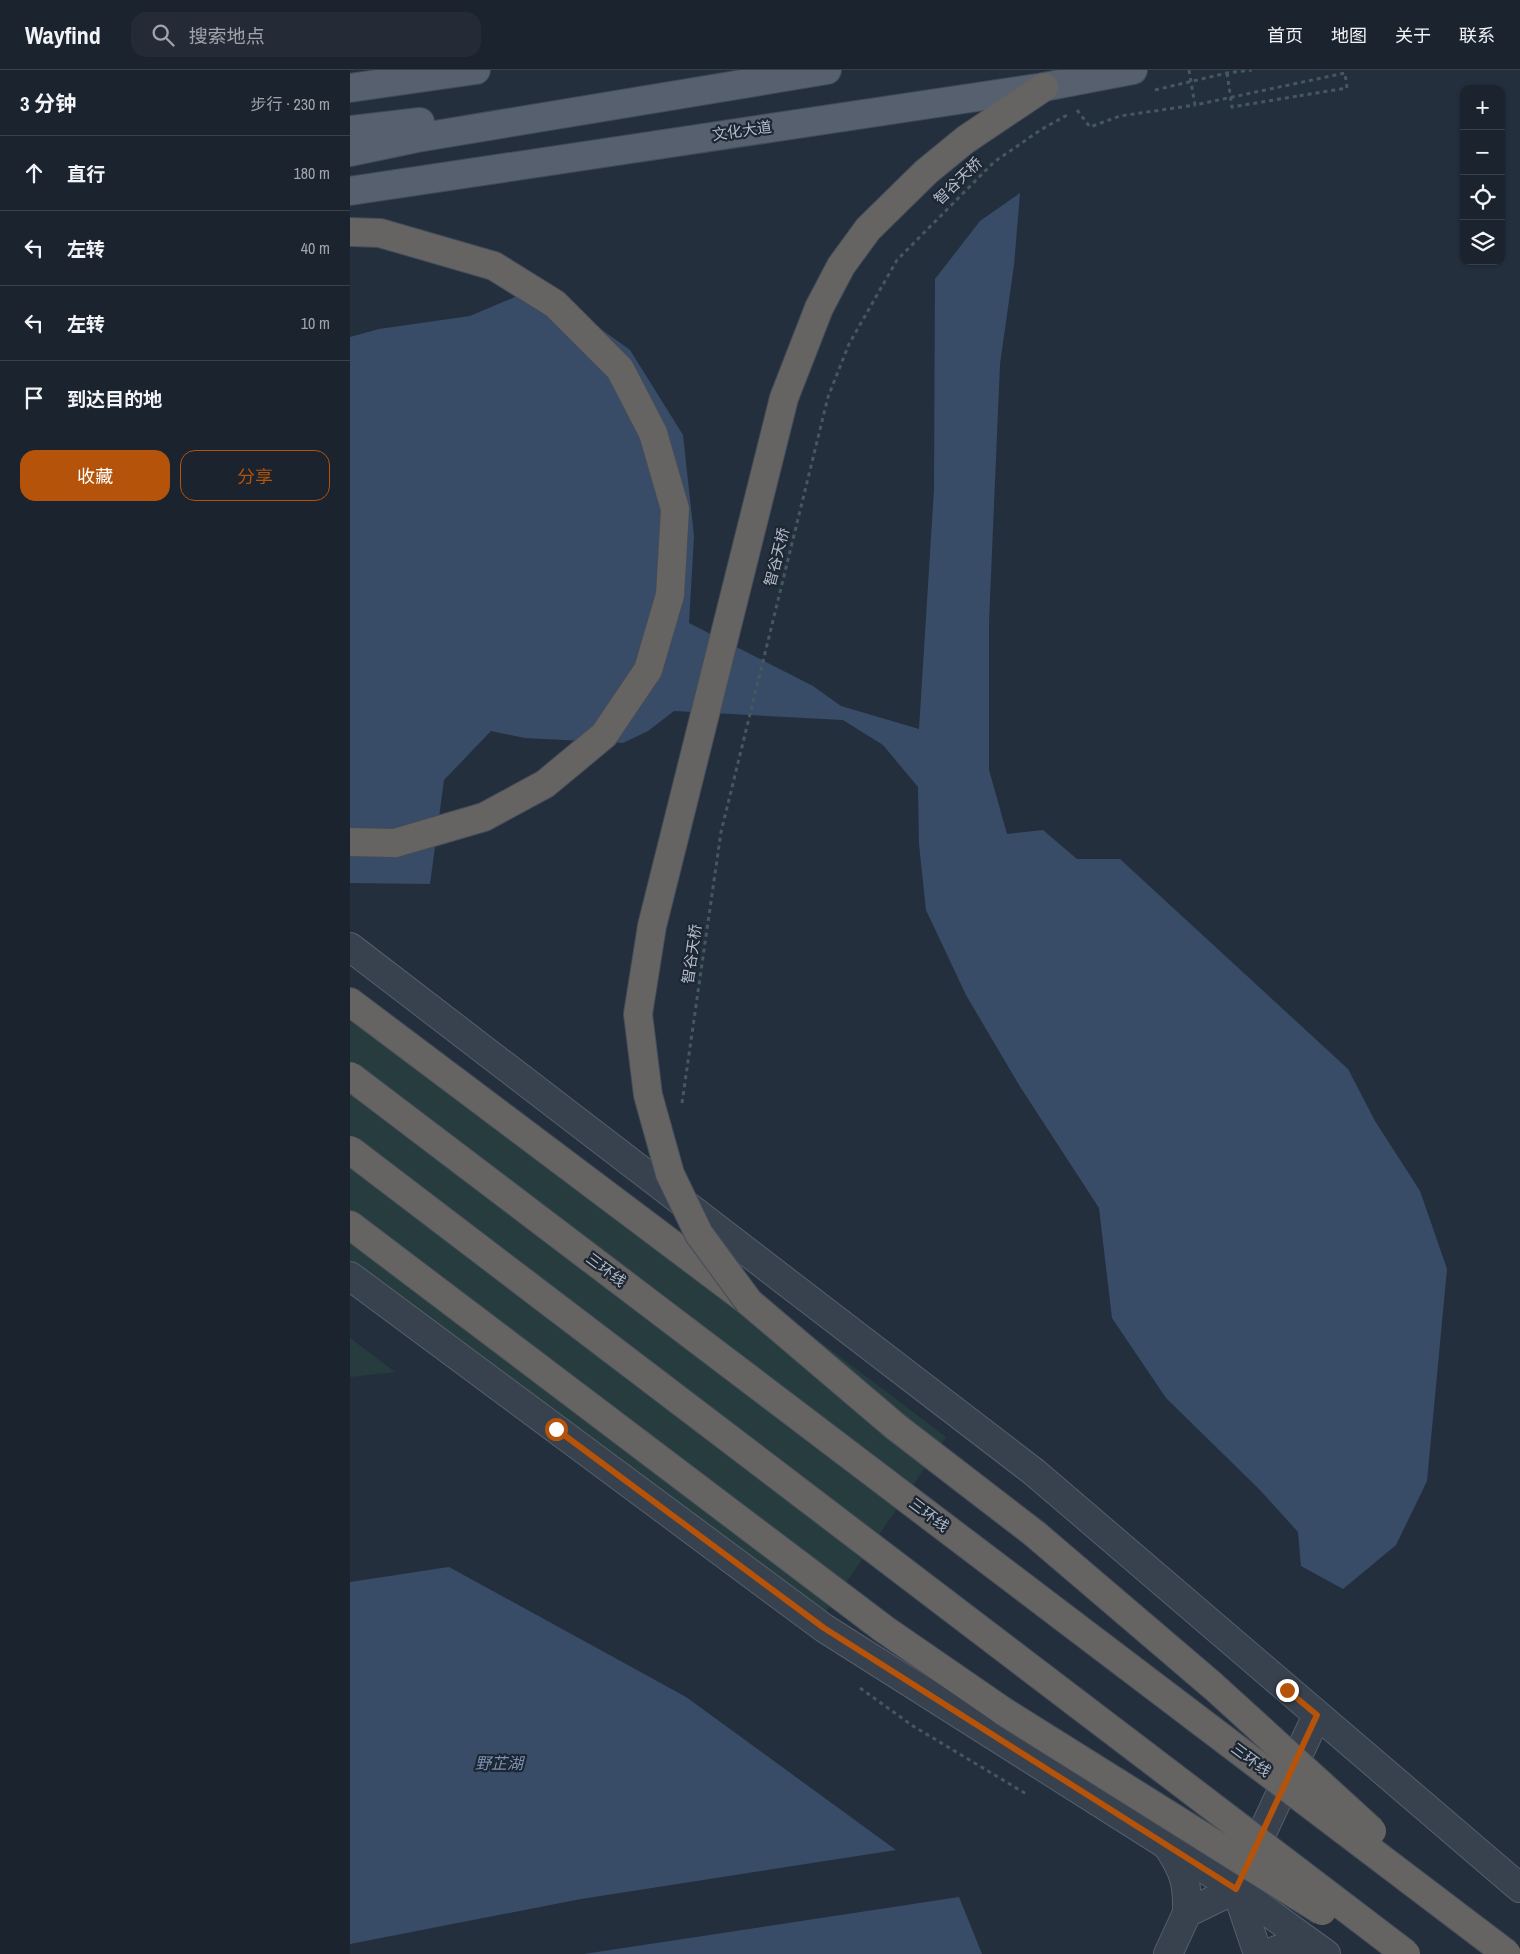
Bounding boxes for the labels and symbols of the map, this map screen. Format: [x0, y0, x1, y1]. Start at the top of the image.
street label: 文化大道 [711, 116, 773, 145]
street label: 智谷天桥 [929, 152, 987, 209]
street label: 智谷天桥 [759, 525, 794, 589]
street label: 智谷天桥 [677, 923, 706, 985]
street label: 三环线 [582, 1248, 631, 1292]
route start [545, 1418, 568, 1441]
street label: 三环线 [905, 1493, 954, 1537]
route end [1276, 1679, 1299, 1702]
street label: 三环线 [1227, 1738, 1276, 1782]
water label: 野芷湖 [475, 1752, 526, 1774]

